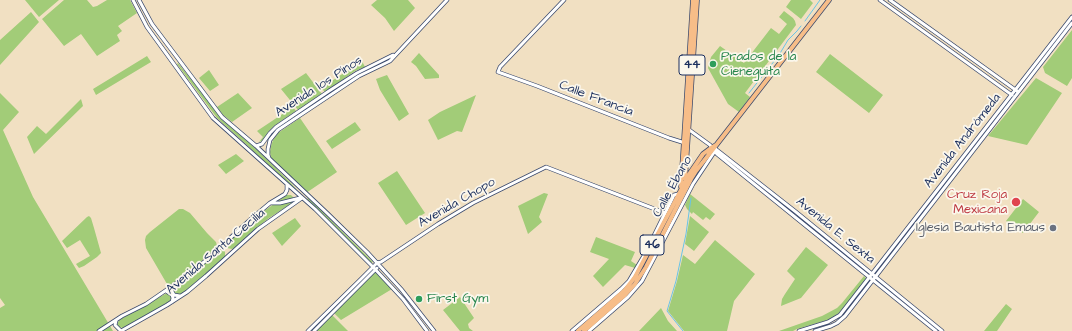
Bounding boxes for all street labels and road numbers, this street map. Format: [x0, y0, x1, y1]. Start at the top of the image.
street label: Avenida los Pinos [273, 53, 365, 121]
road number: 44 [679, 55, 705, 75]
street label: Calle Francia [557, 78, 635, 120]
street label: Avenida Andrómeda [921, 91, 1005, 191]
street label: Calle Ébano [650, 154, 696, 220]
street label: Avenida Chopo [416, 175, 498, 231]
street label: Avenida E. Sexta [792, 194, 878, 268]
street label: Avenida Santa Cecilia [163, 206, 269, 298]
road number: 46 [640, 235, 664, 255]

